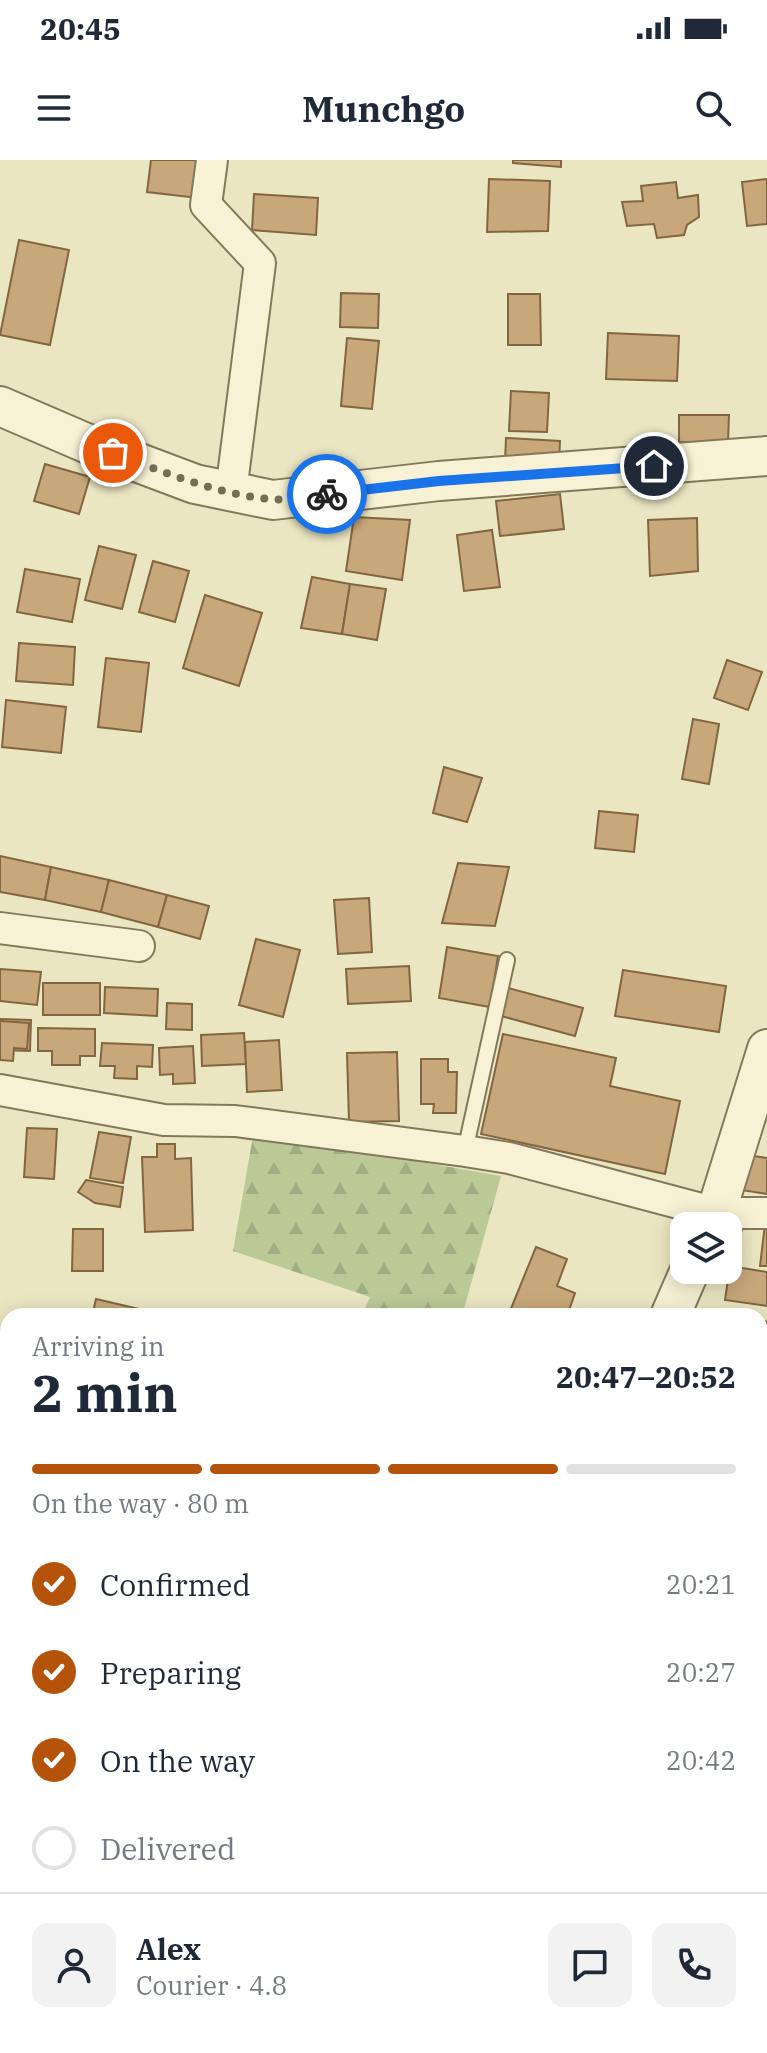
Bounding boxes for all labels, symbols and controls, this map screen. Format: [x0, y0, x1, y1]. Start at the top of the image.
text: 20:45 [40, 9, 121, 48]
text: Munchgo [302, 85, 465, 132]
icon: menu [32, 86, 76, 130]
icon: search [691, 86, 735, 130]
pin [79, 419, 147, 487]
icon: bag [91, 431, 135, 475]
pin [620, 432, 688, 500]
icon: home [632, 444, 676, 488]
courier [287, 454, 367, 534]
icon: bike [305, 472, 349, 516]
map controls [670, 1212, 742, 1284]
button: layers [670, 1212, 742, 1284]
text: Arriving in [32, 1329, 165, 1363]
text: 20:47–20:52 [556, 1357, 736, 1396]
text: 2 min [32, 1359, 178, 1426]
text: On the way · 80 m [32, 1486, 249, 1520]
icon: check [32, 1562, 76, 1606]
text: Confirmed [100, 1565, 251, 1604]
text: 20:21 [666, 1567, 736, 1601]
icon: check [32, 1650, 76, 1694]
text: Preparing [100, 1653, 241, 1692]
text: 20:27 [666, 1655, 736, 1689]
icon: check [32, 1738, 76, 1782]
text: On the way [100, 1741, 255, 1780]
text: 20:42 [666, 1743, 736, 1777]
text: Delivered [100, 1829, 235, 1868]
button: person [32, 1923, 116, 2007]
button: chat [548, 1923, 632, 2007]
button: phone [652, 1923, 736, 2007]
text: Alex [136, 1929, 201, 1968]
text: Courier · 4.8 [136, 1968, 287, 2002]

